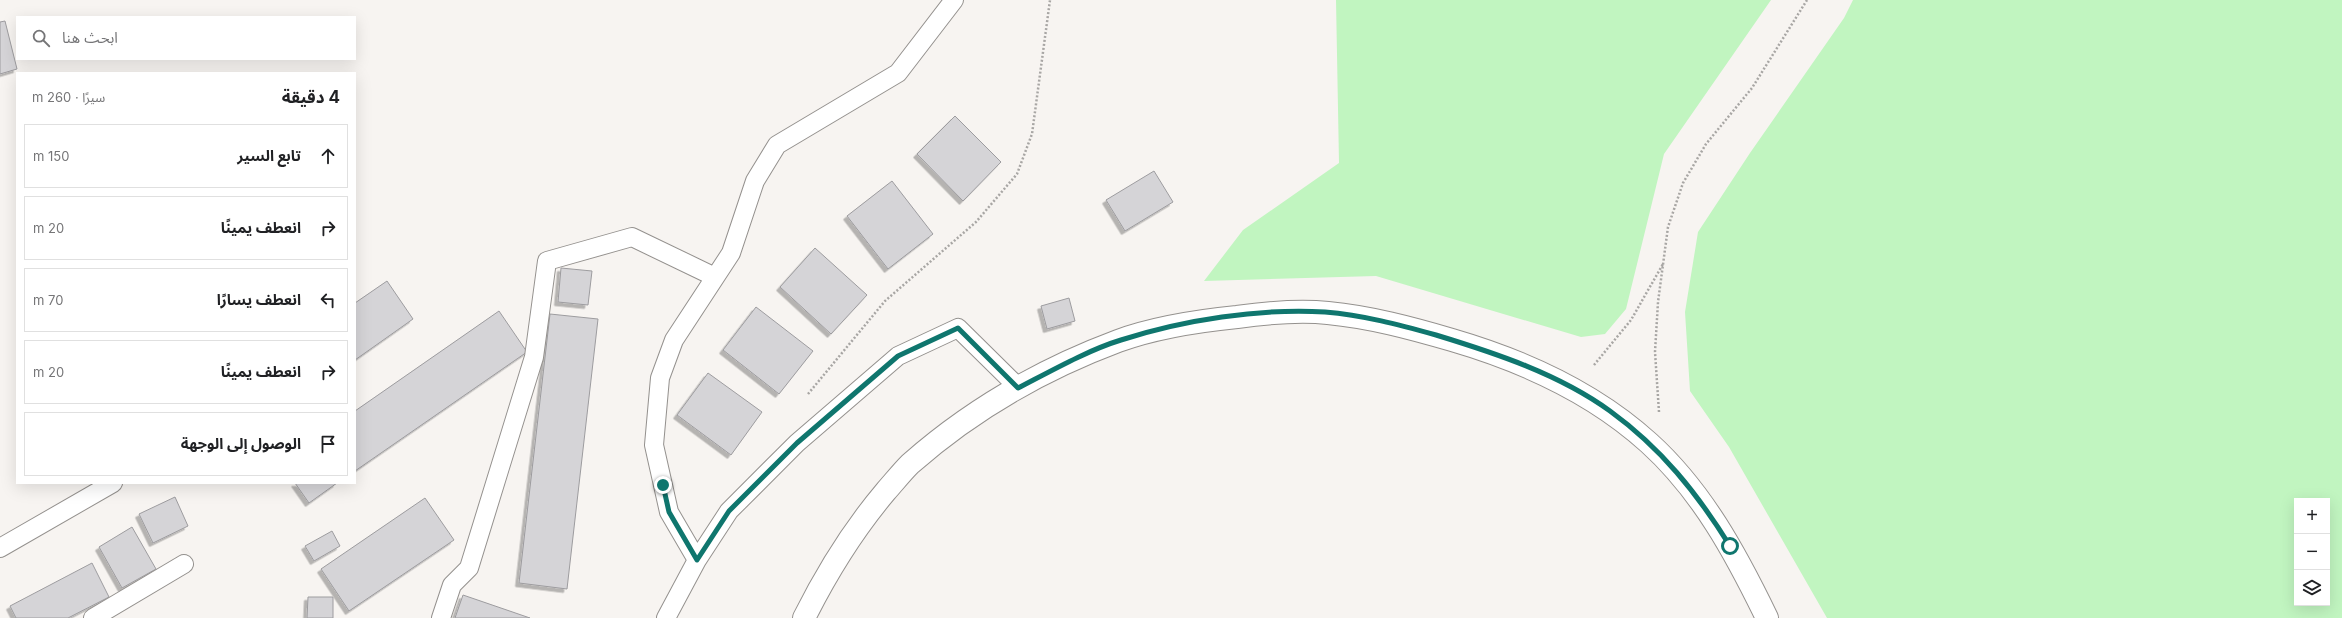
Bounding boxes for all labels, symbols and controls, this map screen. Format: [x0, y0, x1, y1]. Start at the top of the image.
search box [16, 16, 356, 60]
icon: search [30, 27, 52, 49]
text: ابحث هنا [62, 28, 118, 47]
text: 4 دقيقة [282, 87, 340, 107]
text: سيرًا · 260 m [32, 89, 105, 105]
icon: ahead [317, 145, 339, 167]
text: تابع السير [237, 146, 301, 165]
text: 150 m [33, 148, 69, 164]
icon: right [317, 217, 339, 239]
text: انعطف يمينًا [221, 218, 301, 237]
text: 20 m [33, 220, 64, 236]
icon: left [317, 289, 339, 311]
text: انعطف يسارًا [217, 290, 301, 309]
text: 70 m [33, 292, 63, 308]
icon: right [317, 361, 339, 383]
text: انعطف يمينًا [221, 362, 301, 381]
text: 20 m [33, 364, 64, 380]
icon: arrive [317, 433, 339, 455]
text: الوصول إلى الوجهة [181, 434, 301, 453]
route end [654, 476, 672, 494]
map controls [2294, 498, 2330, 606]
button: + [2294, 498, 2330, 534]
button: − [2294, 534, 2330, 570]
route start [1721, 537, 1739, 555]
button: layers [2294, 570, 2330, 606]

